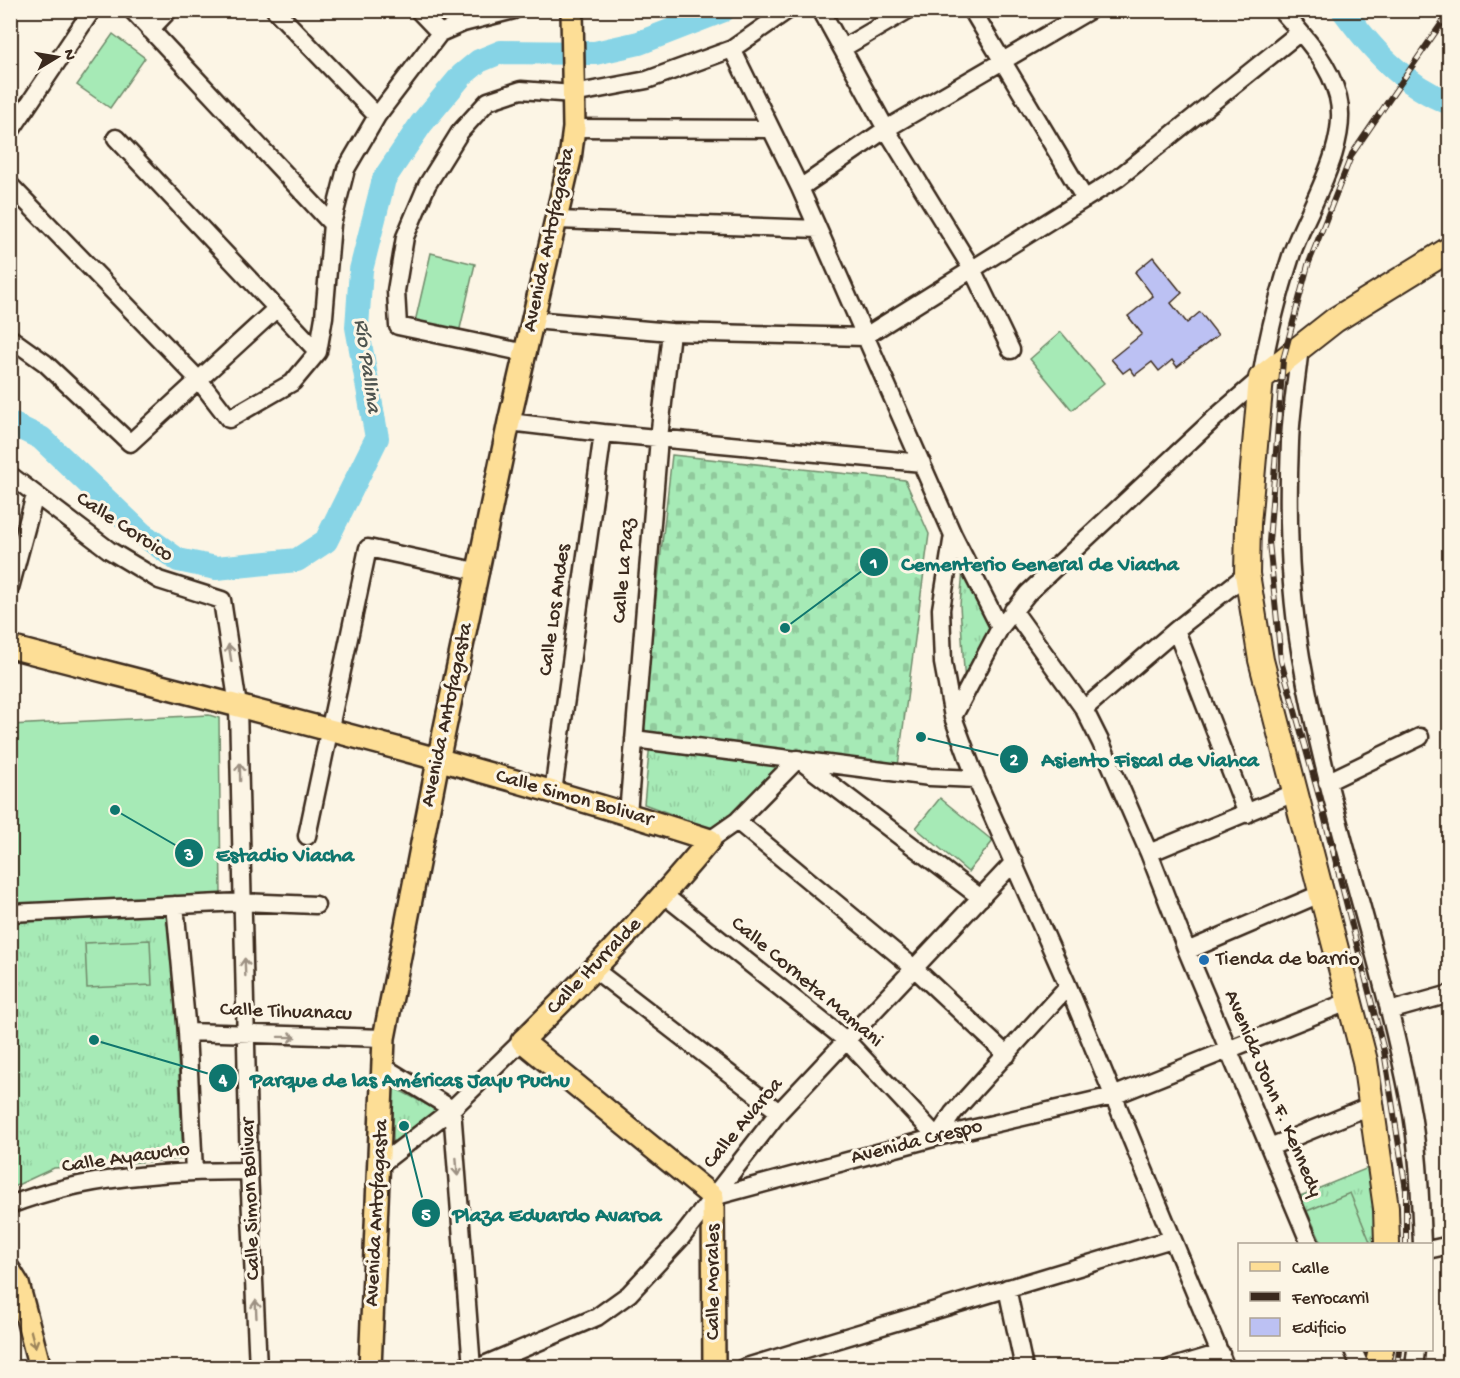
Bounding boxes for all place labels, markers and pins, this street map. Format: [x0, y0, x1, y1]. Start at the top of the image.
callout: Cementerio General de Viacha [859, 542, 1190, 582]
callout: Asiento Fiscal de Viahca [999, 739, 1271, 779]
callout: Estadio Viacha [174, 833, 366, 873]
place label: Tienda de barrio [1215, 948, 1360, 973]
marker: Tienda de barrio [1197, 953, 1211, 967]
callout: Parque de las Américas Jayu Puchu [208, 1058, 581, 1098]
callout: Plaza Eduardo Avaroa [411, 1193, 674, 1233]

